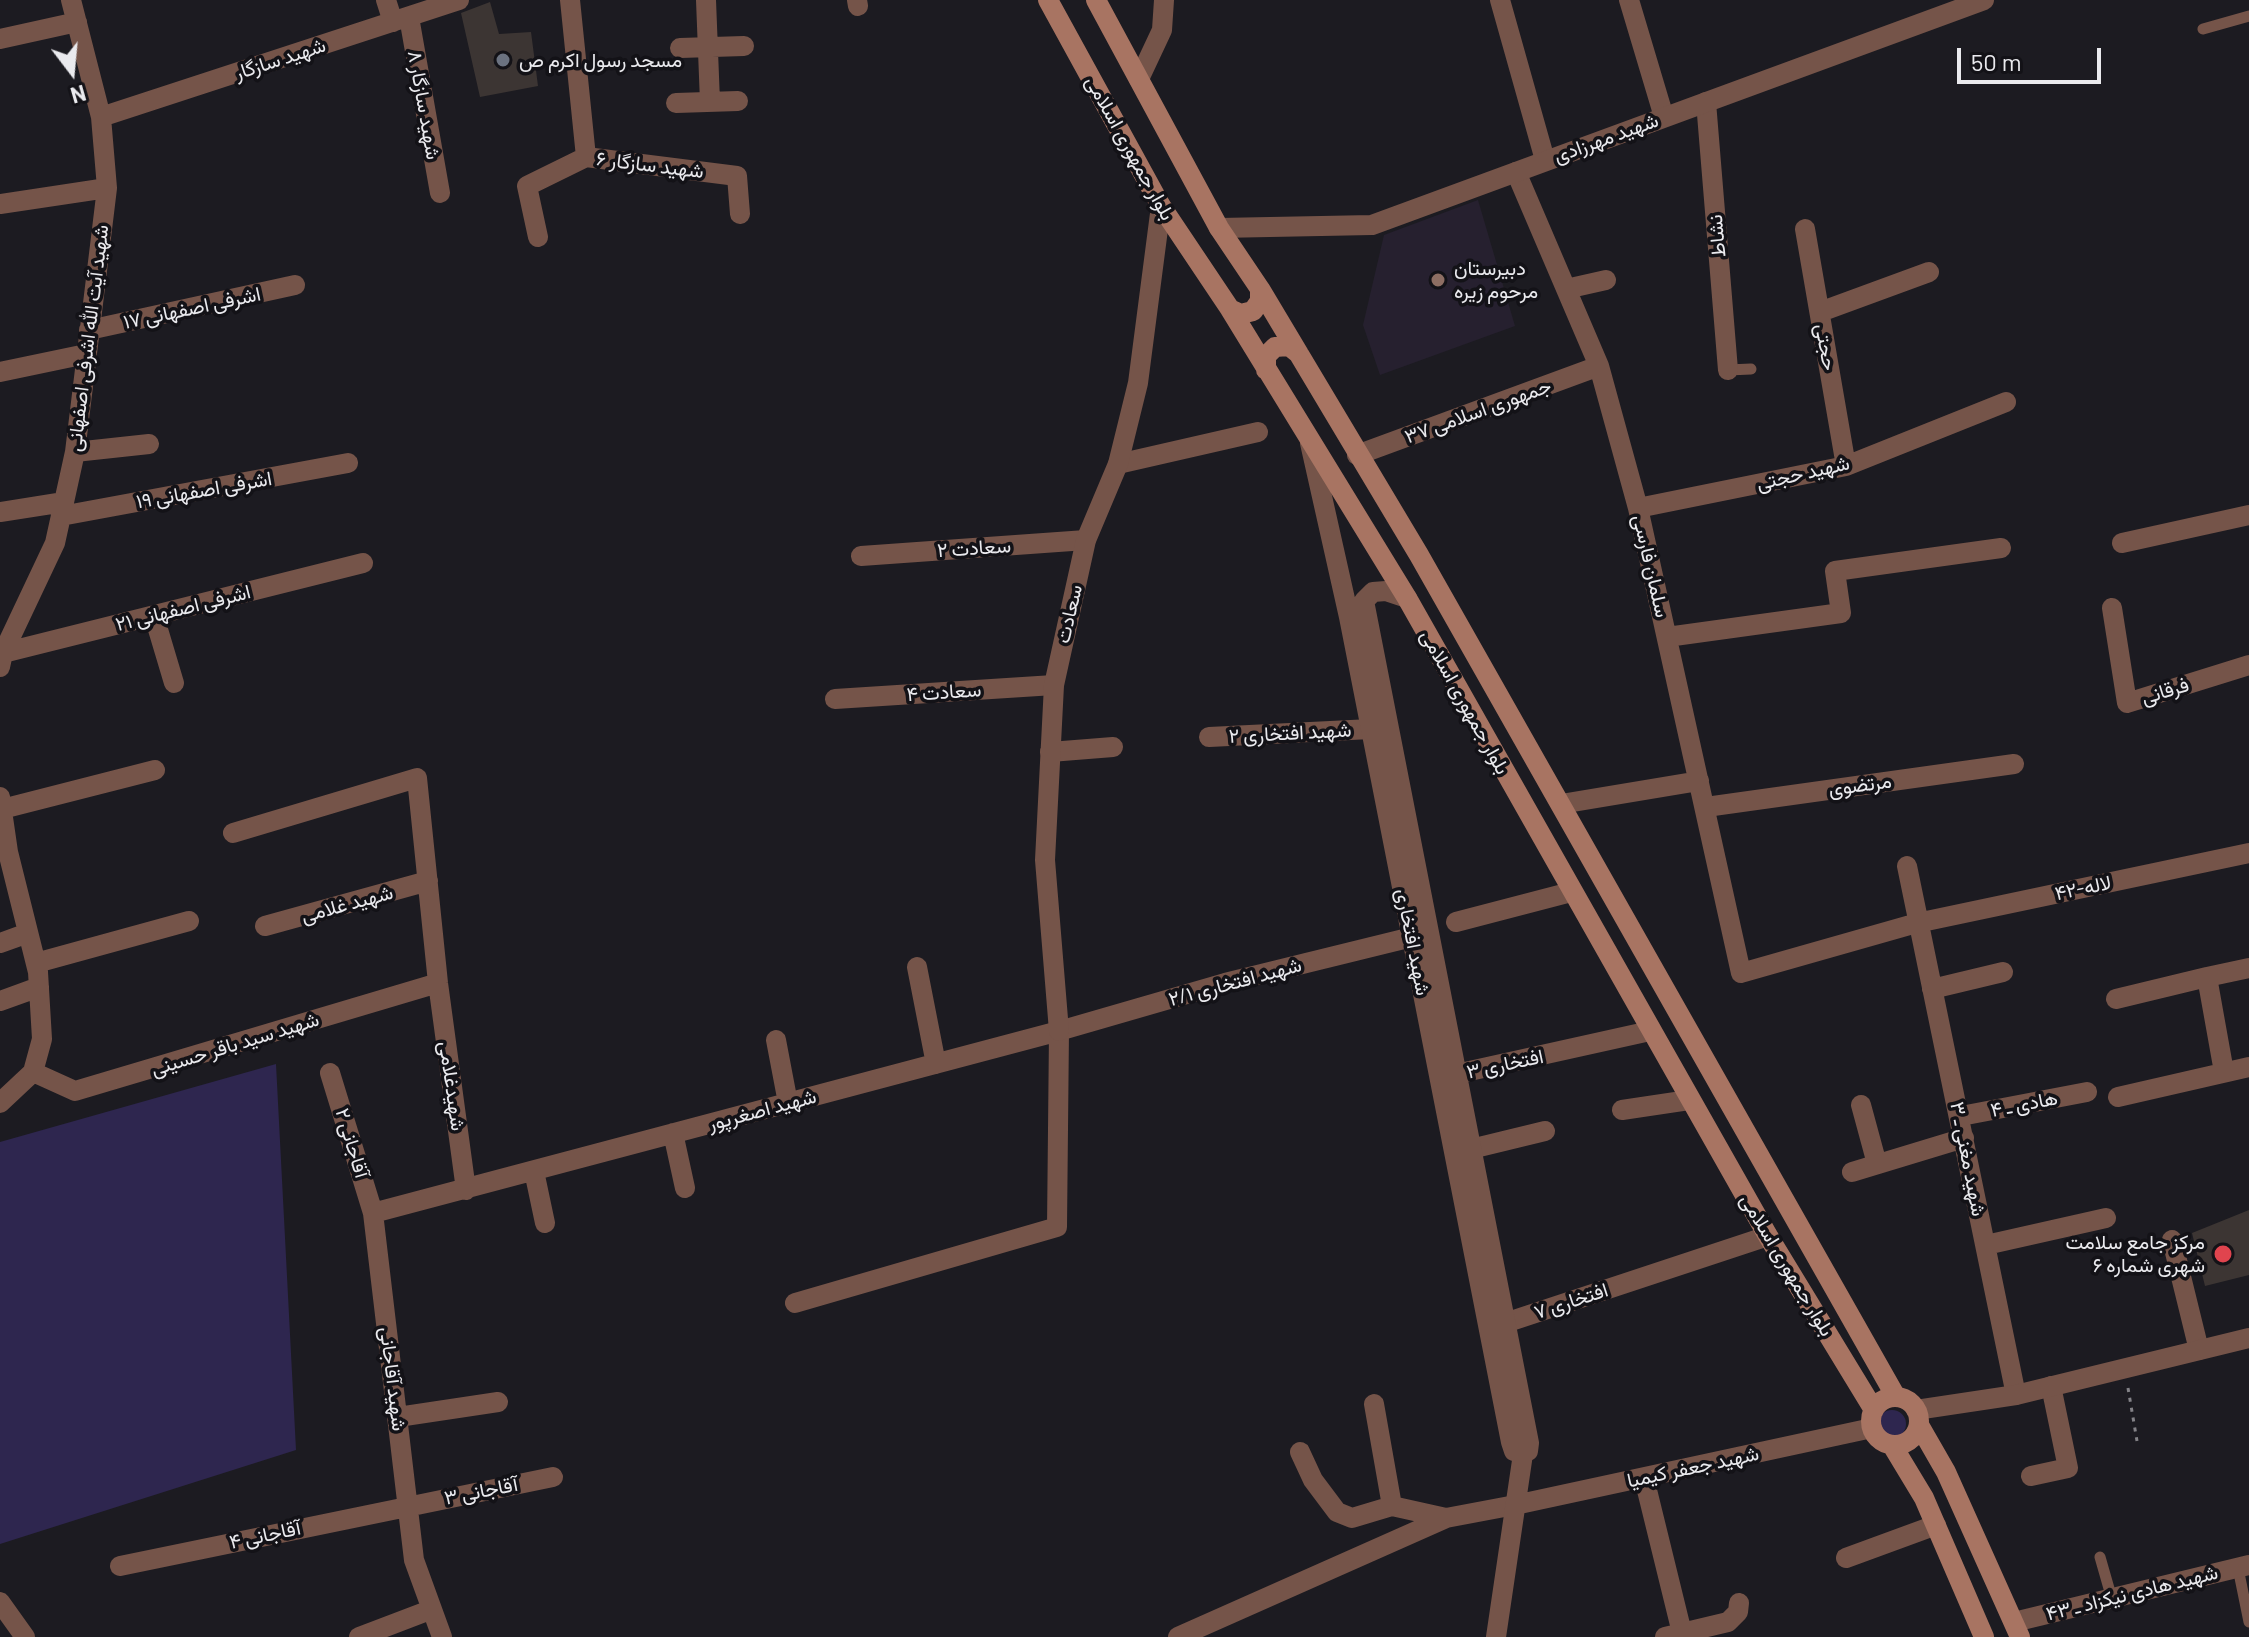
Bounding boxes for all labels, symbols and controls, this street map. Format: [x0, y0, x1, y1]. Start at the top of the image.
north arrow [32, 32, 112, 112]
scale bar [1961, 32, 2105, 82]
street label: شهید سازگار [231, 33, 329, 85]
text: 50 m [1971, 47, 2022, 76]
place label: مسجد رسول اکرم ص [519, 48, 682, 72]
street label: شهید سازگار ۸ [403, 49, 445, 161]
marker: مسجد رسول اکرم ص [494, 51, 512, 69]
street label: بلوار جمهوری اسلامی [1080, 71, 1180, 225]
text: N [68, 81, 89, 110]
street label: شهید مهرزادی [1550, 108, 1662, 168]
street label: شهید سازگار ۶ [595, 146, 705, 184]
street label: نشاط [1703, 214, 1731, 258]
street label: شهید آیت الله اشرفی اصفهانی [62, 223, 114, 453]
place label: دبیرستان مرحوم زیره [1454, 256, 1538, 303]
marker: دبیرستان مرحوم زیره [1429, 271, 1447, 289]
street label: اشرفی اصفهانی ۱۷ [121, 282, 263, 334]
street label: حجتی [1810, 322, 1842, 372]
street label: جمهوری اسلامی ۳۷ [1401, 373, 1555, 449]
street label: شهید حجتی [1754, 451, 1852, 495]
street label: اشرفی اصفهانی ۱۹ [134, 466, 274, 514]
street label: سلمان فارسی [1628, 512, 1674, 620]
street label: سعادت ۲ [936, 533, 1012, 563]
street label: اشرفی اصفهانی ۲۱ [113, 580, 253, 636]
street label: سعادت [1051, 582, 1087, 646]
street label: بلوار جمهوری اسلامی [1415, 625, 1515, 779]
street label: فرقانی [2138, 672, 2192, 710]
street label: سعادت ۴ [906, 677, 982, 707]
street label: شهید افتخاری ۲ [1228, 718, 1352, 748]
street label: مرتضوی [1827, 769, 1893, 801]
street label: لاله-۴۲ [2052, 870, 2114, 906]
street label: شهید غلامی [298, 880, 396, 928]
street label: شهید افتخاری [1391, 887, 1435, 997]
street label: شهید افتخاری ۲/۱ [1166, 953, 1304, 1011]
street label: شهید سید باقر حسینی [148, 1007, 322, 1081]
street label: شهیدغلامی [434, 1040, 470, 1132]
street label: افتخاری ۳ [1464, 1044, 1546, 1084]
street label: شهید اصغرپور [705, 1084, 819, 1136]
street label: هادی ـ ۴ [1988, 1086, 2060, 1122]
street label: شهید مغنی ـ ۳ [1945, 1100, 1991, 1218]
street label: آقاجانی ۲ [330, 1105, 374, 1181]
street label: بلوار جمهوری اسلامی [1735, 1189, 1839, 1341]
place label: مرکز جامع سلامت شهری شماره ۶ [2065, 1230, 2205, 1277]
marker: مرکز جامع سلامت شهری شماره ۶ [2212, 1243, 2234, 1265]
street label: افتخاری ۷ [1531, 1278, 1611, 1324]
street label: شهید آقاجانی [375, 1326, 411, 1432]
street label: شهید جعفر کیمیا [1625, 1441, 1761, 1493]
street label: آقاجانی ۳ [442, 1472, 520, 1510]
street label: آقاجانی ۴ [227, 1516, 303, 1554]
street label: شهید هادی نیکزاد ـ ۴۳ [2044, 1560, 2220, 1626]

